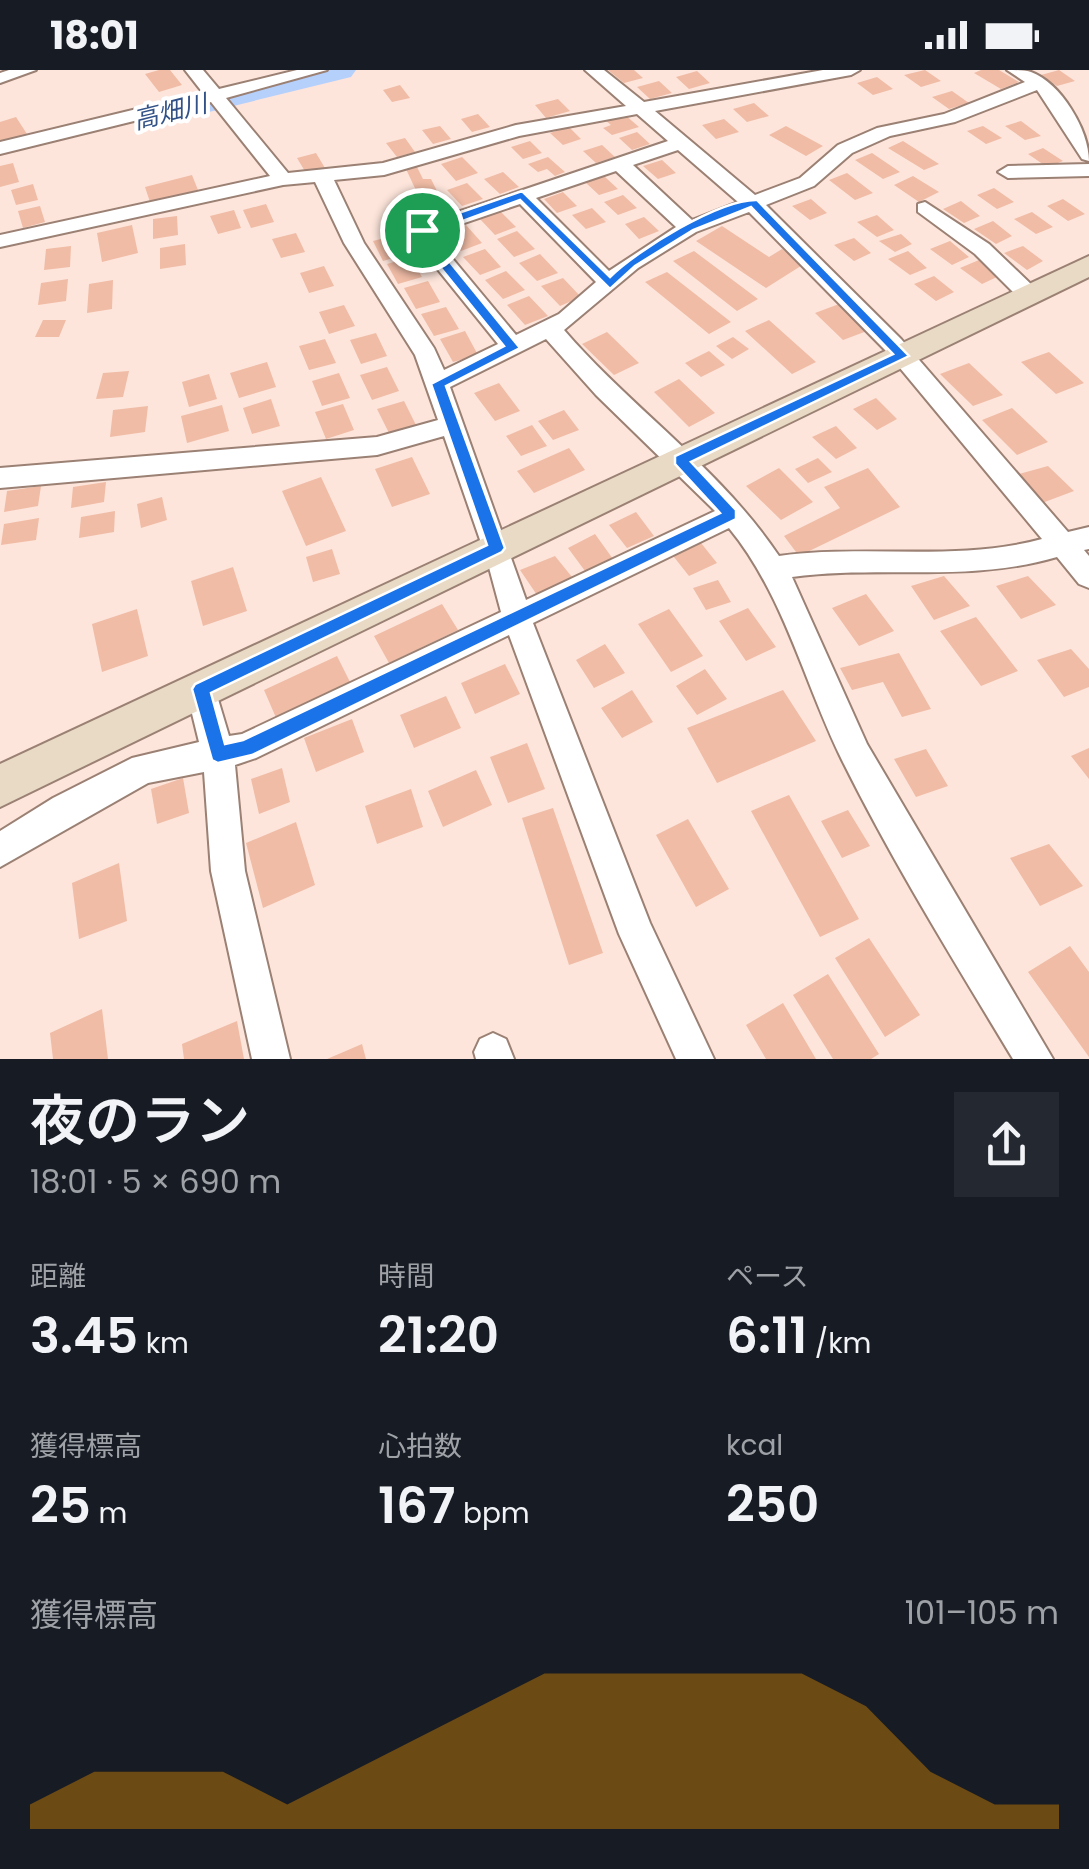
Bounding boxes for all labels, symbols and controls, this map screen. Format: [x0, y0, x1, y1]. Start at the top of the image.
text: 18:01 [50, 9, 139, 62]
water label: 高畑川 [129, 85, 214, 138]
pin [380, 188, 465, 273]
icon: arrive [395, 203, 450, 258]
text: 夜のラン [30, 1082, 250, 1159]
button: share [954, 1092, 1059, 1197]
text: 18:01 · 5 × 690 m [30, 1159, 281, 1204]
text: 距離 [30, 1257, 86, 1296]
text: 時間 [378, 1257, 434, 1296]
text: ペース [726, 1257, 809, 1296]
text: 3.45 [30, 1300, 138, 1371]
text: 21:20 [378, 1300, 499, 1371]
text: 6:11 [726, 1300, 807, 1371]
text: km [138, 1324, 189, 1363]
text: /km [807, 1324, 871, 1363]
text: kcal [726, 1426, 783, 1465]
text: 獲得標高 [30, 1427, 142, 1466]
text: 心拍数 [378, 1427, 462, 1466]
text: 250 [726, 1469, 819, 1540]
text: 25 [30, 1470, 91, 1541]
text: 167 [378, 1470, 456, 1541]
text: m [91, 1494, 127, 1533]
text: bpm [456, 1494, 530, 1533]
text: 101–105 m [905, 1590, 1059, 1635]
text: 獲得標高 [30, 1592, 158, 1637]

